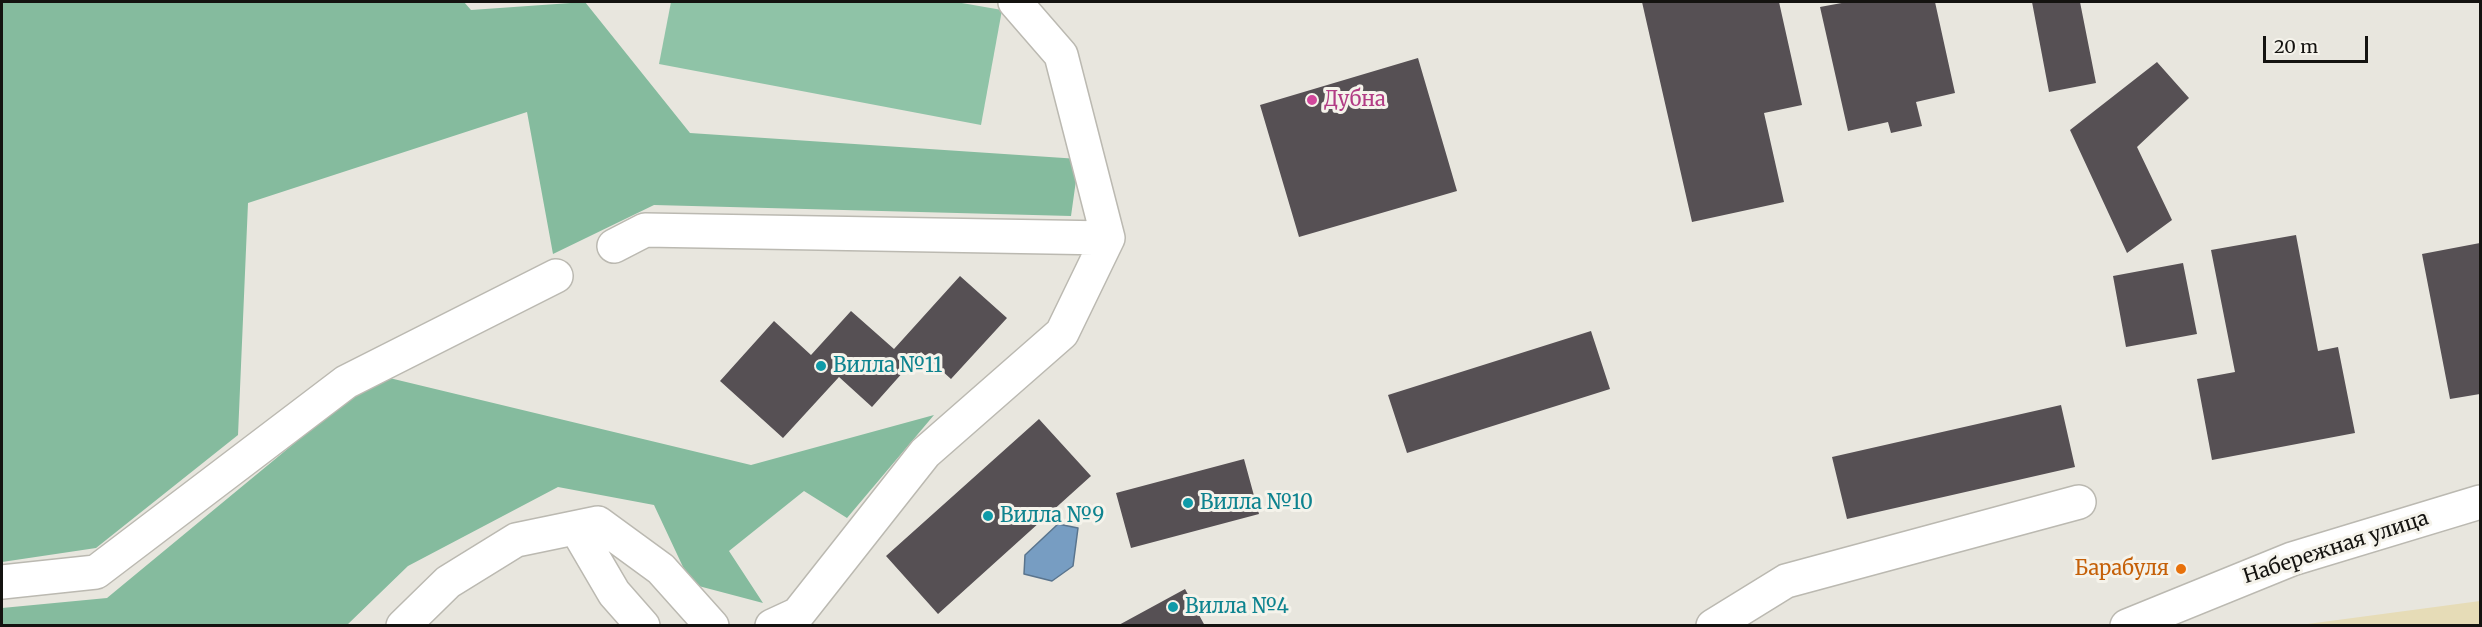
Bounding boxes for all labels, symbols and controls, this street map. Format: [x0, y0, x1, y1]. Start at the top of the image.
scale bar [2266, 24, 2371, 62]
text: 20 m [2274, 35, 2318, 58]
place label: Дубна [1324, 88, 1386, 112]
marker: Дубна [1305, 93, 1319, 107]
place label: Вилла №11 [833, 354, 942, 378]
marker: Вилла №11 [814, 359, 828, 373]
place label: Вилла №10 [1200, 491, 1313, 515]
marker: Вилла №10 [1181, 496, 1195, 510]
place label: Вилла №9 [1000, 504, 1104, 528]
street label: Набережная улица [2240, 507, 2432, 589]
marker: Вилла №9 [981, 509, 995, 523]
place label: Барабуля [2075, 557, 2169, 581]
marker: Барабуля [2174, 562, 2188, 576]
place label: Вилла №4 [1185, 595, 1289, 619]
marker: Вилла №4 [1166, 600, 1180, 614]

